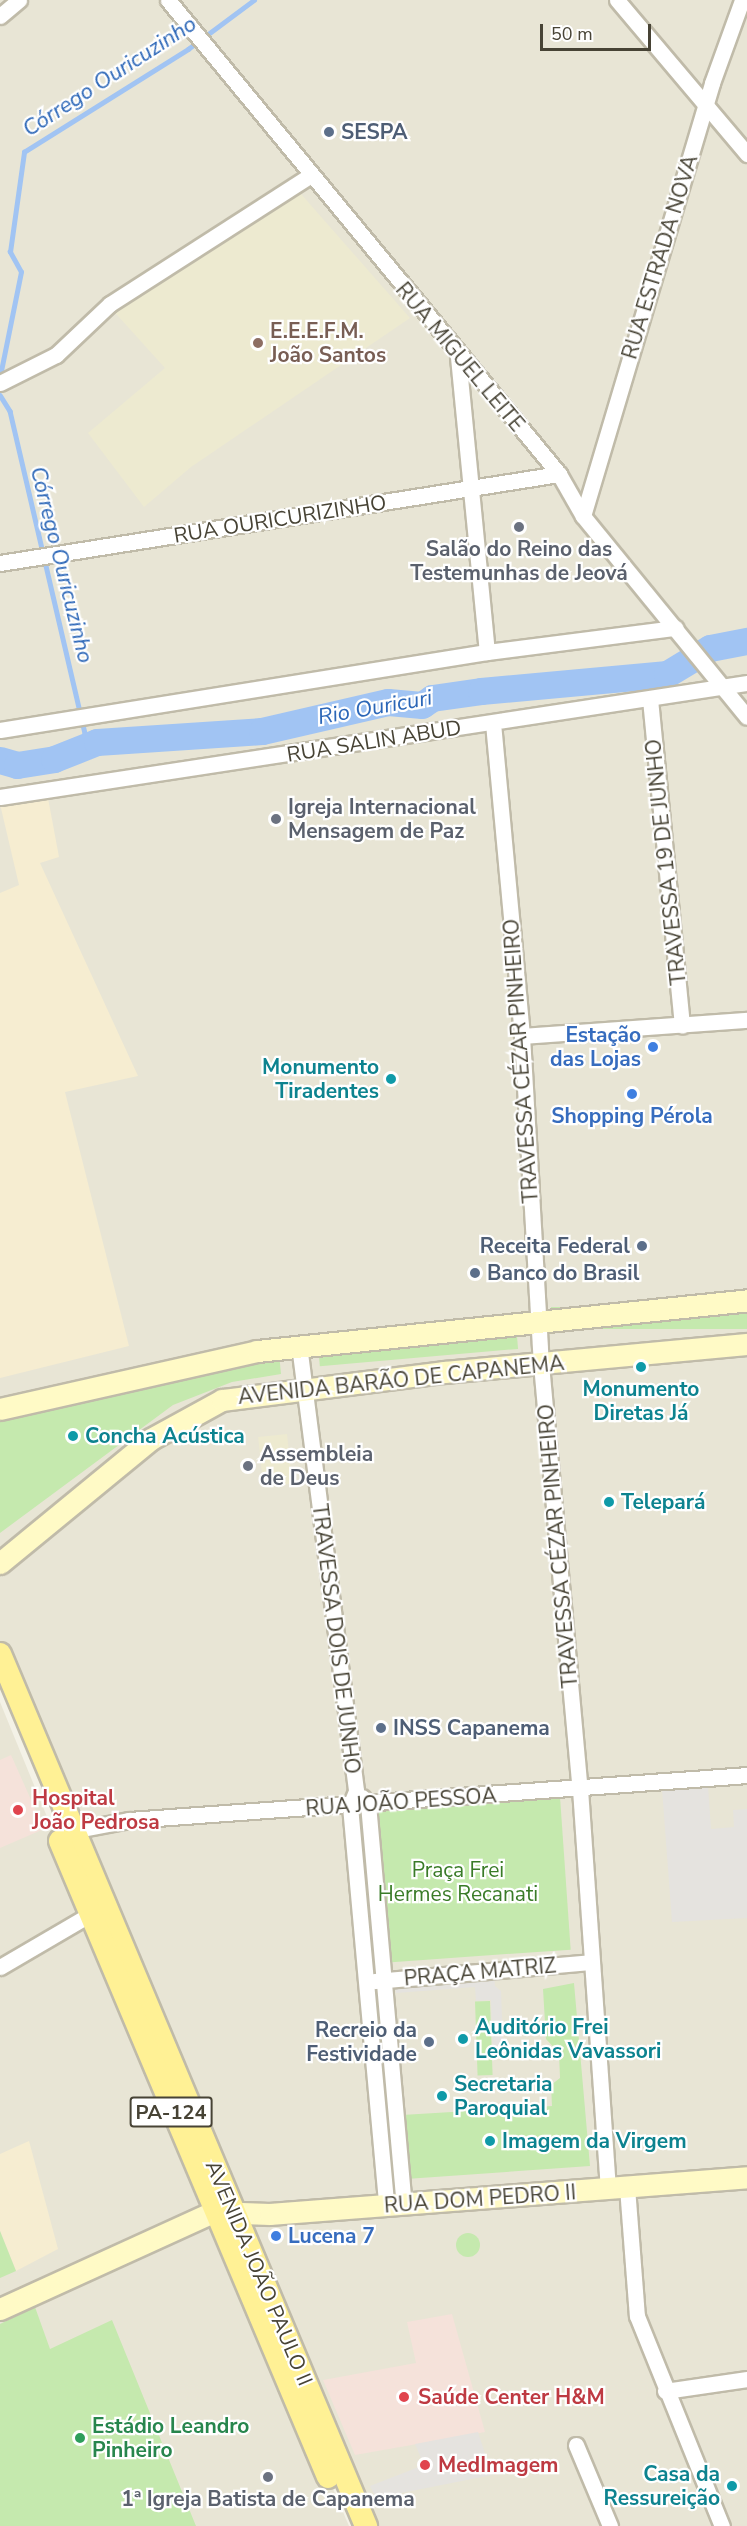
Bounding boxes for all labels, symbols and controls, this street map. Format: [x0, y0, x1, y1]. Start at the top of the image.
water label: Córrego Ouricuzinho [18, 11, 202, 143]
scale bar [543, 12, 654, 50]
text: 50 m [551, 22, 593, 46]
place label: SESPA [341, 119, 408, 145]
marker: SESPA [322, 125, 336, 139]
street label: RUA ESTRADA NOVA [617, 152, 703, 362]
street label: RUA MIGUEL LEITE [390, 277, 530, 437]
place label: E.E.E.F.M. João Santos [270, 318, 386, 368]
marker: E.E.E.F.M. João Santos [251, 336, 265, 350]
water label: Córrego Ouricuzinho [24, 464, 98, 666]
street label: RUA OURICURIZINHO [172, 490, 388, 548]
marker: Salão do Reino das Testemunhas de Jeová [512, 520, 526, 534]
place label: Salão do Reino das Testemunhas de Jeová [410, 536, 628, 586]
water label: Rio Ouricuri [316, 685, 434, 731]
street label: RUA SALIN ABUD [285, 715, 463, 767]
street label: TRAVESSA 19 DE JUNHO [641, 738, 691, 986]
place label: Igreja Internacional Mensagem de Paz [288, 794, 476, 844]
marker: Igreja Internacional Mensagem de Paz [269, 812, 283, 826]
street label: TRAVESSA CÉZAR PINHEIRO [498, 918, 544, 1204]
place label: Estação das Lojas [550, 1022, 641, 1072]
marker: Estação das Lojas [646, 1040, 660, 1054]
place label: Monumento Tiradentes [262, 1054, 379, 1104]
marker: Monumento Tiradentes [384, 1072, 398, 1086]
marker: Shopping Pérola [625, 1087, 639, 1101]
place label: Shopping Pérola [551, 1103, 713, 1129]
place label: Receita Federal [480, 1233, 630, 1259]
marker: Receita Federal [635, 1239, 649, 1253]
place label: Banco do Brasil [487, 1260, 639, 1286]
marker: Banco do Brasil [468, 1266, 482, 1280]
street label: AVENIDA BARÃO DE CAPANEMA [237, 1350, 565, 1410]
marker: Monumento Diretas Já [634, 1360, 648, 1374]
place label: Monumento Diretas Já [583, 1376, 699, 1426]
street label: TRAVESSA CÉZAR PINHEIRO [533, 1403, 583, 1689]
place label: Concha Acústica [85, 1423, 245, 1449]
marker: Concha Acústica [66, 1429, 80, 1443]
place label: Assembleia de Deus [260, 1441, 373, 1491]
marker: Assembleia de Deus [241, 1459, 255, 1473]
place label: Telepará [621, 1489, 705, 1515]
marker: Telepará [602, 1495, 616, 1509]
street label: TRAVESSA DOIS DE JUNHO [307, 1503, 365, 1775]
place label: INSS Capanema [393, 1715, 550, 1741]
marker: INSS Capanema [374, 1721, 388, 1735]
street label: RUA JOÃO PESSOA [305, 1783, 497, 1821]
place label: Hospital João Pedrosa [32, 1785, 160, 1835]
marker: Hospital João Pedrosa [9, 1801, 27, 1819]
park label: Praça Frei Hermes Recanati [378, 1857, 538, 1907]
street label: PRAÇA MATRIZ [403, 1953, 557, 1991]
place label: Auditório Frei Leônidas Vavassori [475, 2014, 661, 2064]
place label: Recreio da Festividade [306, 2017, 417, 2067]
marker: Auditório Frei Leônidas Vavassori [456, 2032, 470, 2046]
marker: Recreio da Festividade [422, 2035, 436, 2049]
place label: Secretaria Paroquial [454, 2071, 553, 2121]
marker: Secretaria Paroquial [435, 2089, 449, 2103]
road number: PA-124 [129, 2095, 213, 2129]
place label: Imagem da Virgem [502, 2128, 687, 2154]
marker: Imagem da Virgem [483, 2134, 497, 2148]
street label: AVENIDA JOÃO PAULO II [200, 2157, 318, 2389]
street label: RUA DOM PEDRO II [383, 2180, 577, 2218]
place label: Lucena 7 [288, 2223, 375, 2249]
marker: Lucena 7 [269, 2229, 283, 2243]
place label: Saúde Center H&M [418, 2384, 605, 2410]
marker: Saúde Center H&M [395, 2388, 413, 2406]
place label: Estádio Leandro Pinheiro [92, 2413, 249, 2463]
marker: Estádio Leandro Pinheiro [73, 2431, 87, 2445]
place label: MedImagem [438, 2452, 558, 2478]
marker: MedImagem [416, 2456, 434, 2474]
place label: Casa da Ressureição [604, 2461, 720, 2511]
marker: 1ª Igreja Batista de Capanema [261, 2470, 275, 2484]
marker: Casa da Ressureição [725, 2479, 739, 2493]
place label: 1ª Igreja Batista de Capanema [121, 2486, 415, 2512]

